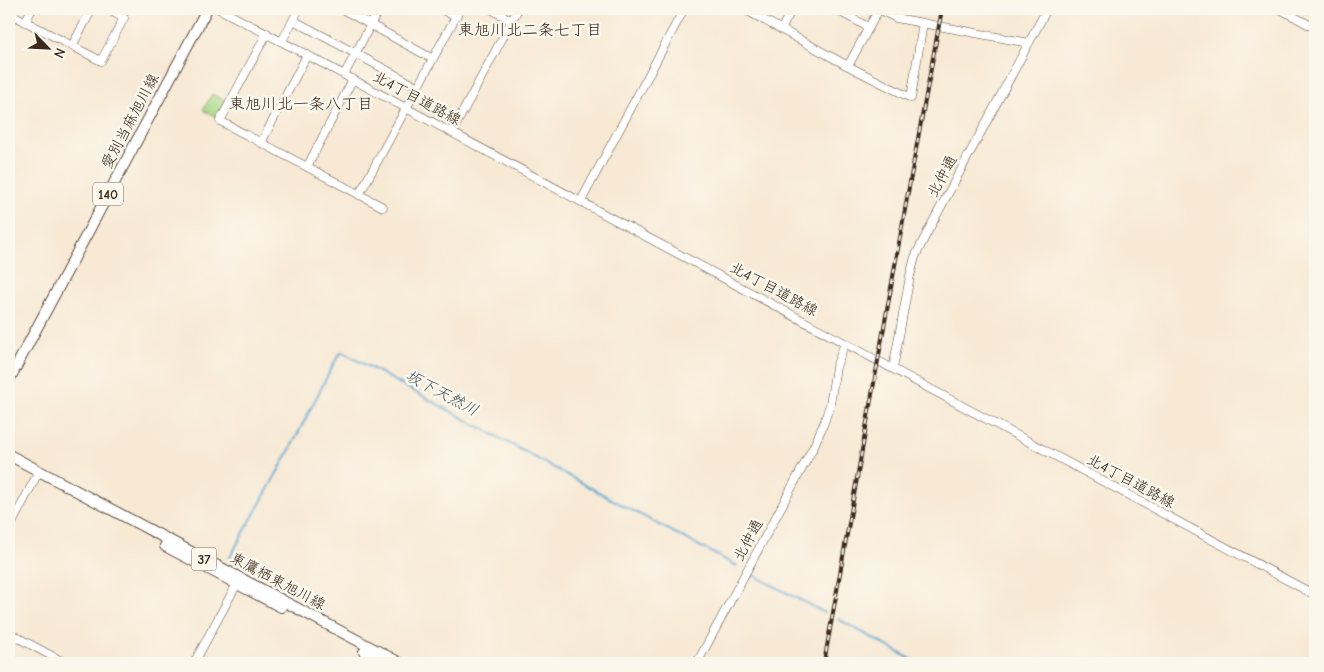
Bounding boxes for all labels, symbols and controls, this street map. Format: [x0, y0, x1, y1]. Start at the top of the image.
district label: 東旭川北二条七丁目 [458, 21, 602, 39]
north arrow [22, 22, 72, 72]
text: N [50, 45, 69, 61]
street label: 北4丁目道路線 [370, 67, 464, 129]
street label: 愛別当麻旭川線 [97, 70, 163, 172]
district label: 東旭川北一条八丁目 [229, 95, 373, 113]
street label: 北仲通 [923, 152, 961, 200]
road number: 140 [93, 182, 123, 205]
street label: 北4丁目道路線 [727, 258, 821, 320]
water label: 坂下天然川 [402, 366, 482, 420]
street label: 北4丁目道路線 [1084, 450, 1178, 512]
street label: 北仲通 [729, 516, 767, 564]
road number: 37 [192, 548, 216, 570]
street label: 東鷹栖東旭川線 [227, 548, 329, 614]

